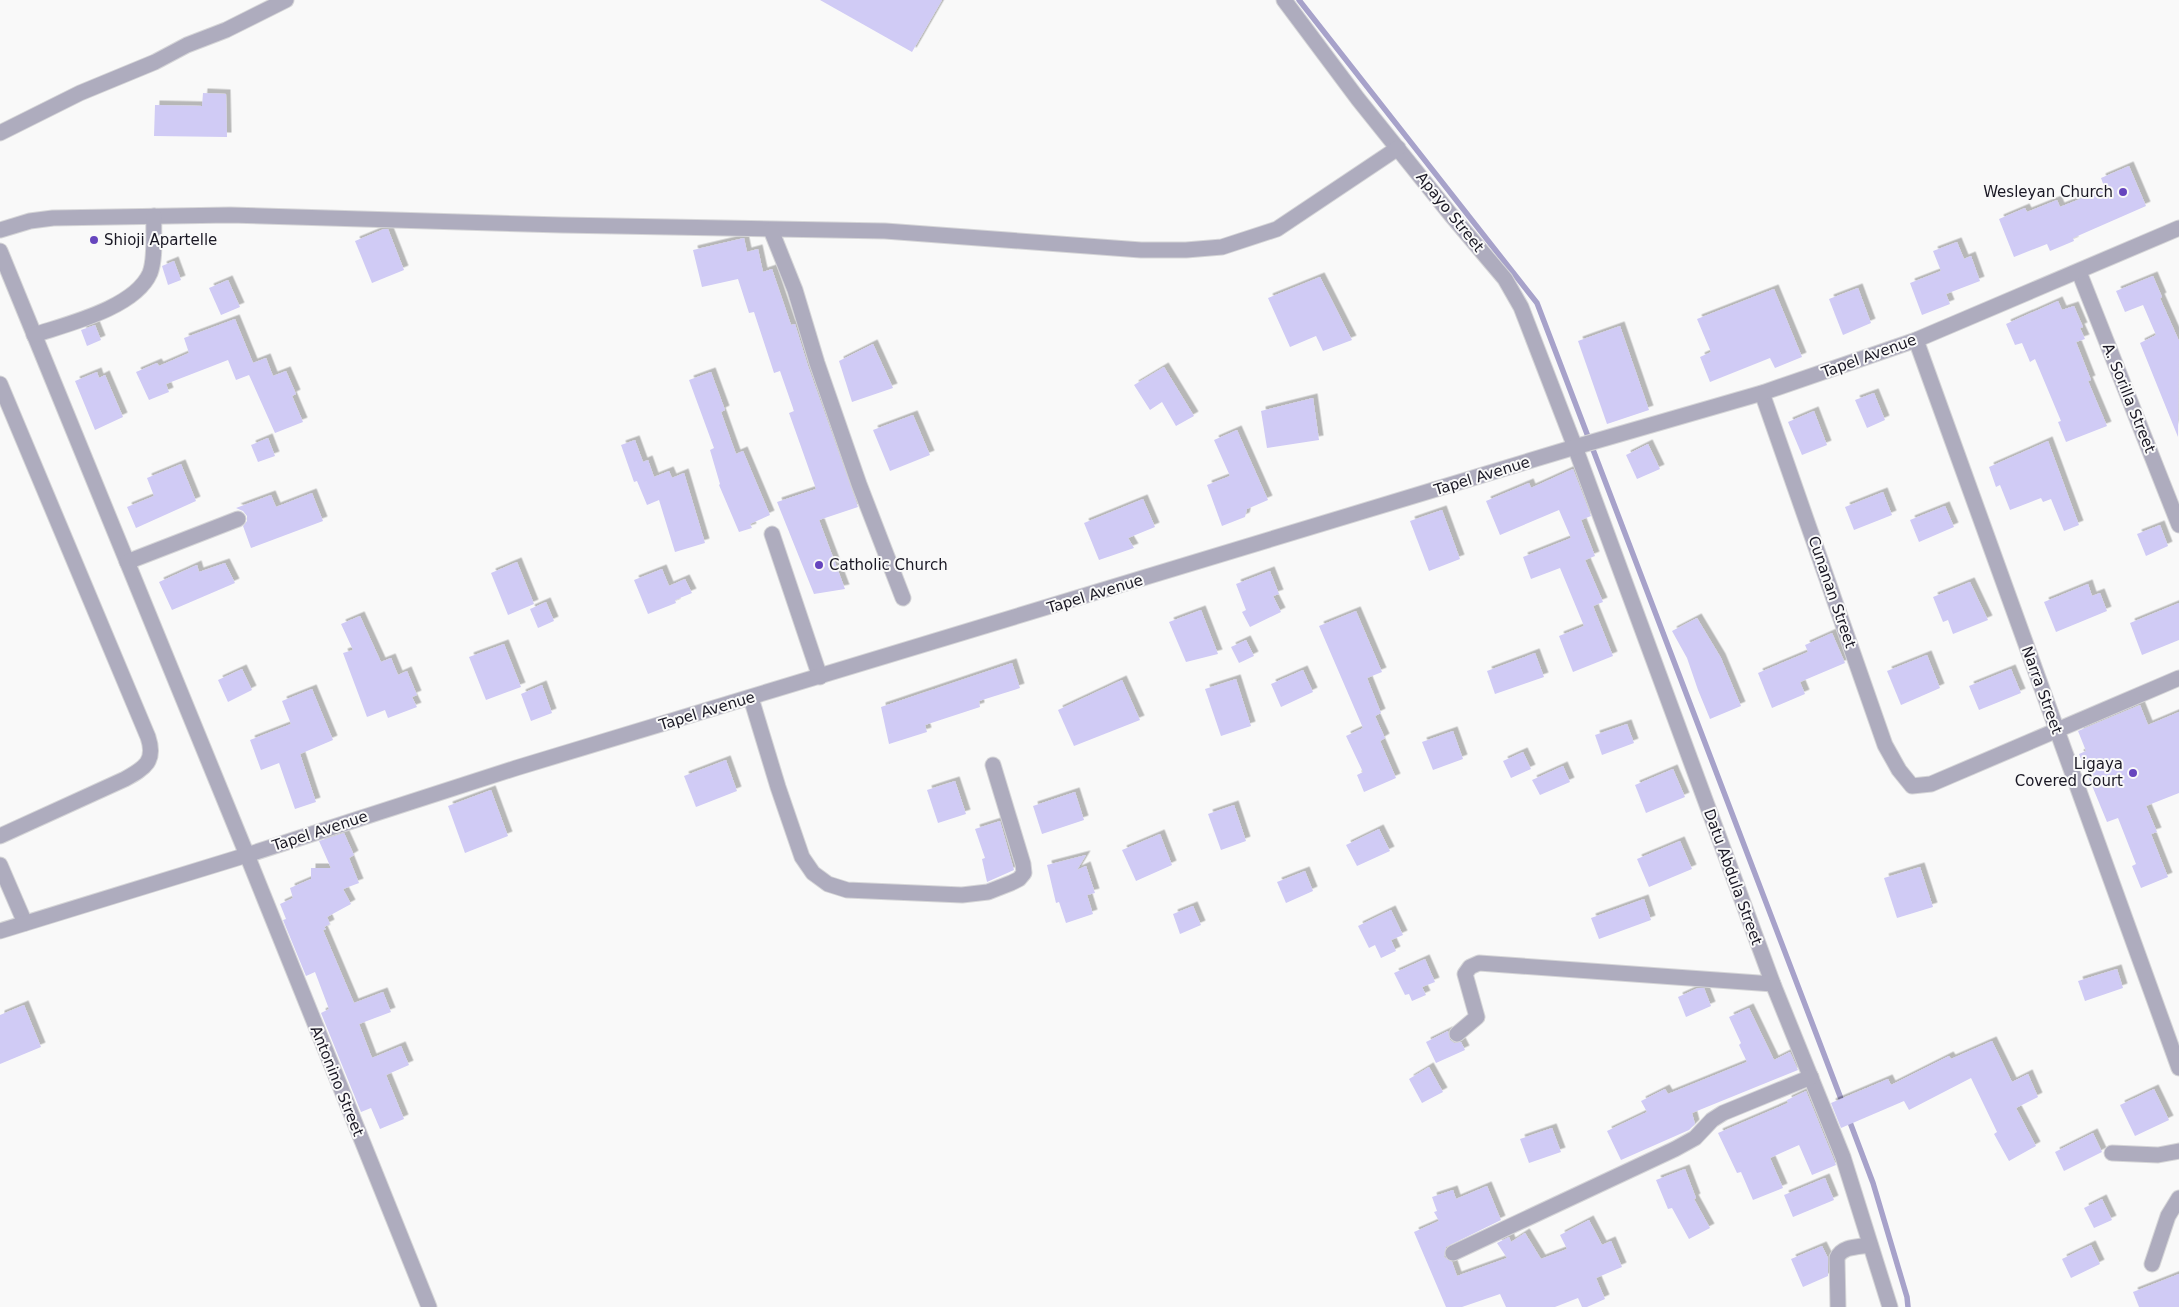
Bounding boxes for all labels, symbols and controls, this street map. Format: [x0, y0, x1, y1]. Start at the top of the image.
street label: Apayo Street [1412, 168, 1488, 256]
place label: Wesleyan Church [1983, 183, 2113, 201]
marker: Wesleyan Church [2117, 186, 2129, 198]
place label: Shioji Apartelle [104, 231, 217, 249]
marker: Shioji Apartelle [88, 234, 100, 246]
street label: Tapel Avenue [1818, 331, 1919, 382]
street label: A. Sorilla Street [2099, 341, 2159, 455]
street label: Tapel Avenue [1431, 453, 1532, 499]
street label: Cunanan Street [1804, 534, 1860, 650]
place label: Catholic Church [829, 556, 948, 574]
marker: Catholic Church [813, 559, 825, 571]
street label: Tapel Avenue [1044, 571, 1145, 617]
street label: Narra Street [2018, 644, 2066, 736]
street label: Tapel Avenue [656, 688, 757, 734]
place label: Ligaya Covered Court [2015, 755, 2123, 790]
marker: Ligaya Covered Court [2127, 767, 2139, 779]
street label: Tapel Avenue [269, 807, 370, 855]
street label: Datu Abdula Street [1700, 807, 1766, 948]
street label: Antonino Street [307, 1023, 367, 1139]

